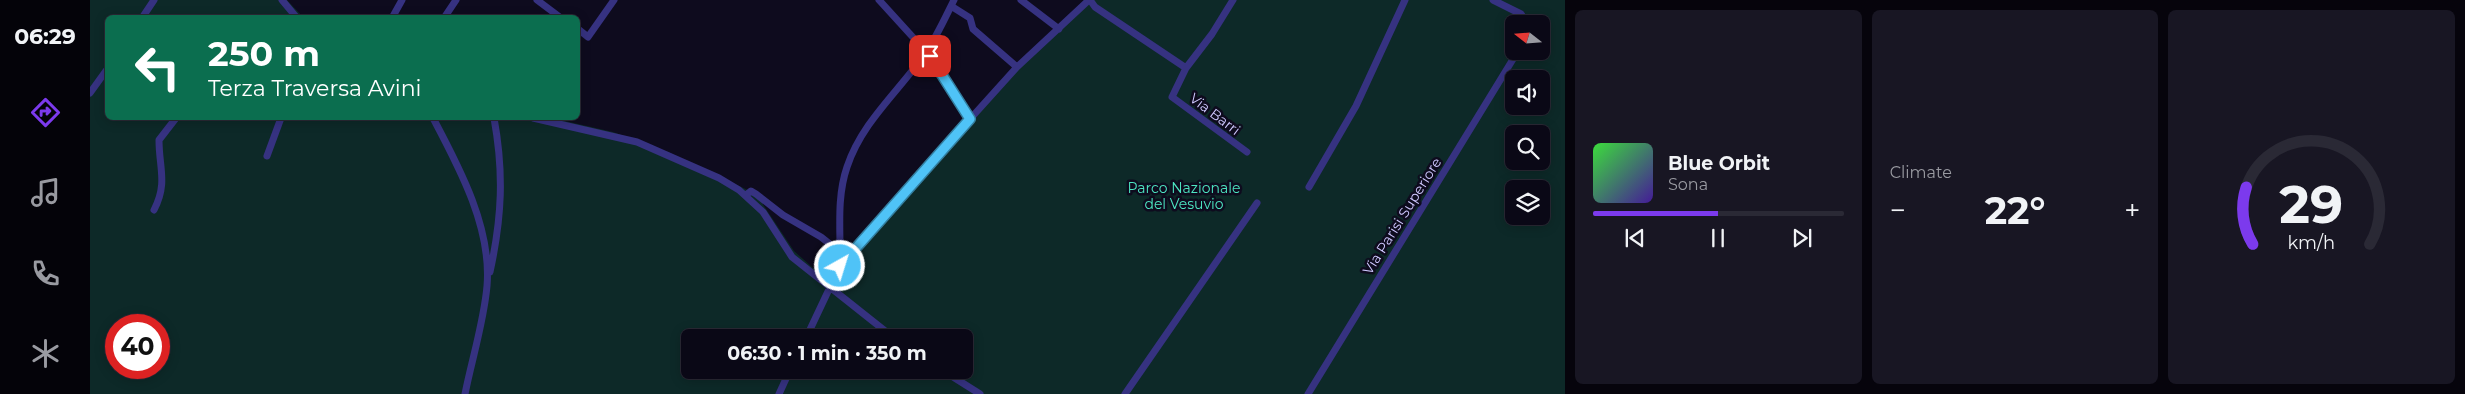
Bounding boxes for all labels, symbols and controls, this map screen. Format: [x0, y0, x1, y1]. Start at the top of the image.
north arrow [1505, 15, 1550, 60]
map controls [1505, 15, 1550, 225]
text: 06:29 [14, 23, 76, 50]
text: 250 m [208, 32, 320, 75]
icon: left [125, 35, 190, 100]
pin [909, 35, 951, 77]
icon: arrive [916, 42, 944, 70]
button: sound [1505, 70, 1550, 115]
text: Terza Traversa Avini [208, 75, 422, 102]
street label: Via Barri [1186, 89, 1244, 139]
icon: directions [28, 95, 63, 130]
button: search [1505, 125, 1550, 170]
text: Blue Orbit [1668, 152, 1770, 175]
street label: Via Parisi Superiore [1359, 154, 1445, 278]
text: Climate [1890, 163, 1952, 182]
text: 29 [2280, 173, 2344, 236]
icon: music [28, 175, 63, 210]
text: Sona [1668, 175, 1708, 194]
park label: Parco Nazionale del Vesuvio [1127, 179, 1241, 213]
button: layers [1505, 180, 1550, 225]
text: 22° [1985, 187, 2045, 234]
text: − [1890, 193, 1906, 227]
text: + [2124, 193, 2140, 227]
icon: previous [1621, 224, 1649, 252]
icon: pause [1704, 224, 1732, 252]
icon: next [1788, 224, 1816, 252]
text: km/h [2288, 232, 2335, 253]
position arrow [813, 239, 865, 291]
icon: phone [28, 256, 63, 291]
speed limit sign: 40 [105, 314, 170, 379]
icon: climate [28, 336, 63, 371]
text: 06:30 · 1 min · 350 m [727, 342, 927, 365]

